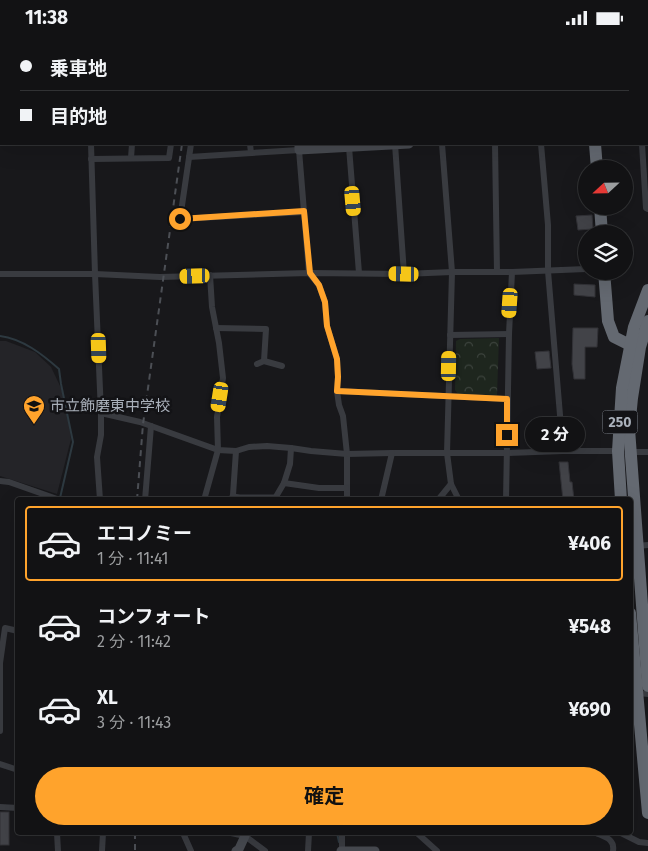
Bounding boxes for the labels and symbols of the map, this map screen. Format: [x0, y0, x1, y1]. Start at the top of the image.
north arrow [578, 160, 632, 215]
car [344, 185, 361, 217]
route start [169, 208, 191, 230]
car [388, 266, 419, 282]
car [179, 268, 210, 284]
car [501, 288, 518, 318]
car [90, 333, 107, 363]
car [441, 351, 456, 381]
car [210, 381, 229, 413]
school or university icon: 市立飾磨東中学校 [22, 394, 46, 425]
place label: 市立飾磨東中学校 [50, 397, 170, 415]
road number: 250 [602, 411, 638, 433]
callout: 2 分 [524, 417, 584, 453]
route end [496, 424, 518, 446]

